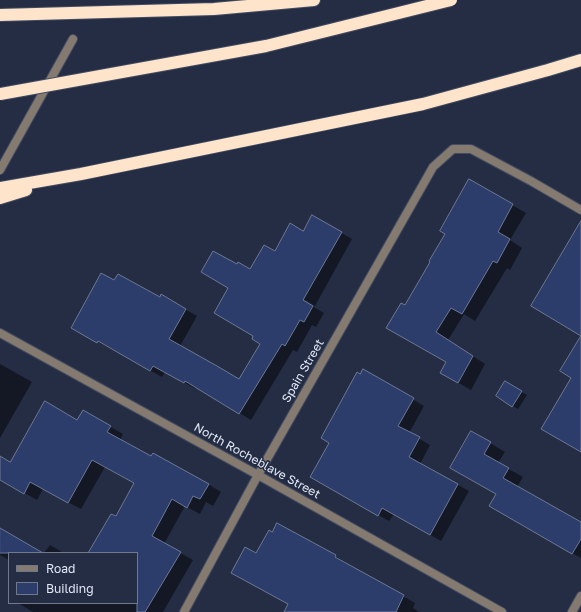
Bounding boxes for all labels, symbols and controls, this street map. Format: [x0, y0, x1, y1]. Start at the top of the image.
street label: Spain Street [279, 337, 327, 405]
street label: North Rocheblave Street [191, 420, 323, 502]
legend [8, 552, 138, 604]
text: Road [46, 561, 75, 576]
text: Building [46, 581, 94, 596]

